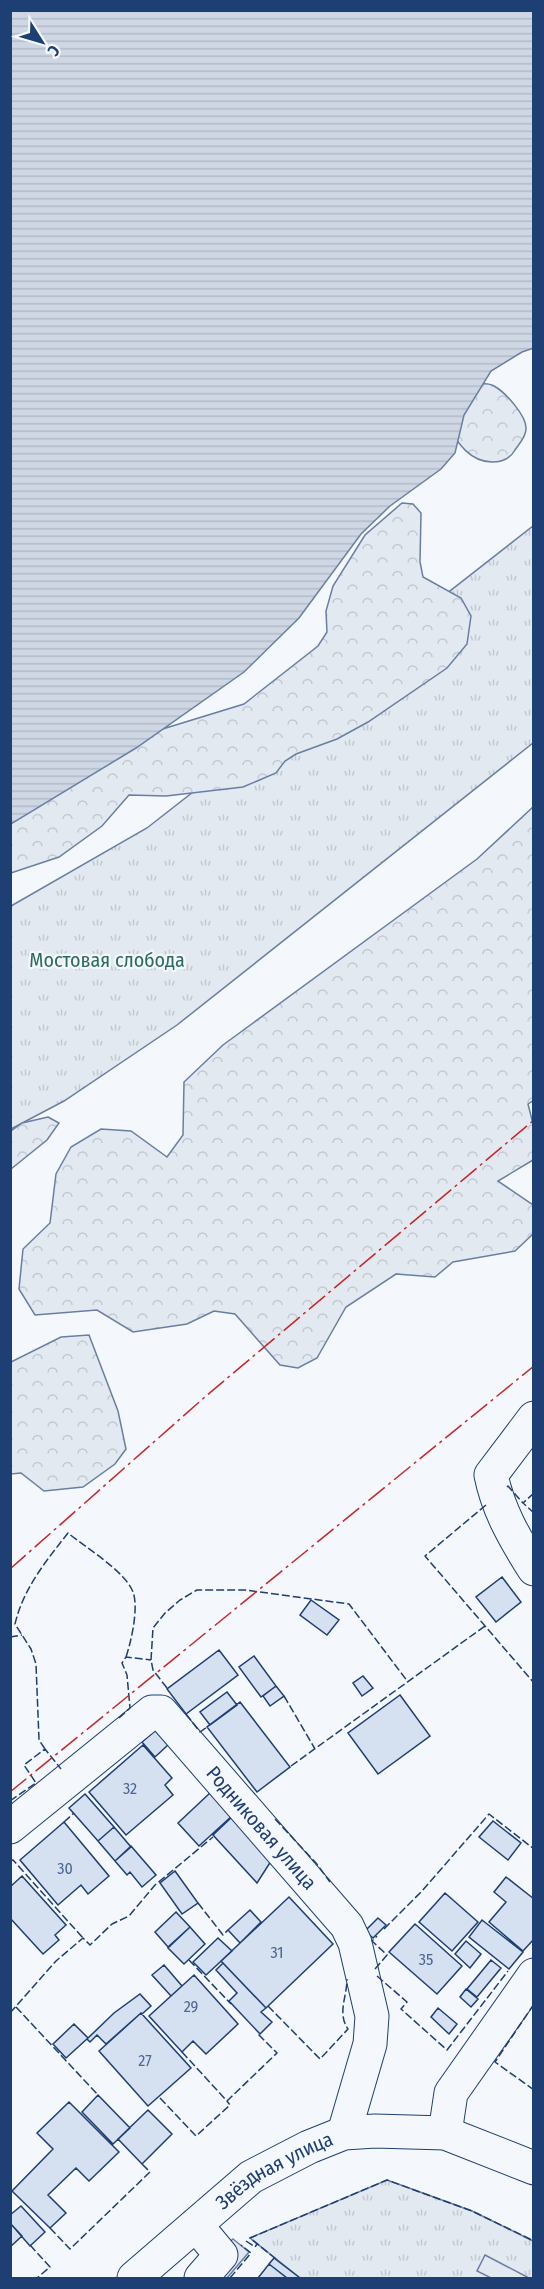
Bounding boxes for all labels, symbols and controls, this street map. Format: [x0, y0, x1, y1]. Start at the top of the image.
north arrow [12, 12, 72, 72]
text: С [43, 42, 64, 60]
park label: Мостовая слобода [29, 948, 185, 972]
street label: Родниковая улица [201, 1761, 322, 1894]
house number: 32 [123, 1779, 137, 1798]
house number: 30 [57, 1859, 73, 1878]
house number: 31 [270, 1943, 284, 1962]
house number: 35 [419, 1950, 433, 1969]
house number: 29 [184, 1997, 199, 2016]
house number: 27 [138, 2051, 152, 2070]
street label: Звёздная улица [211, 2127, 336, 2214]

